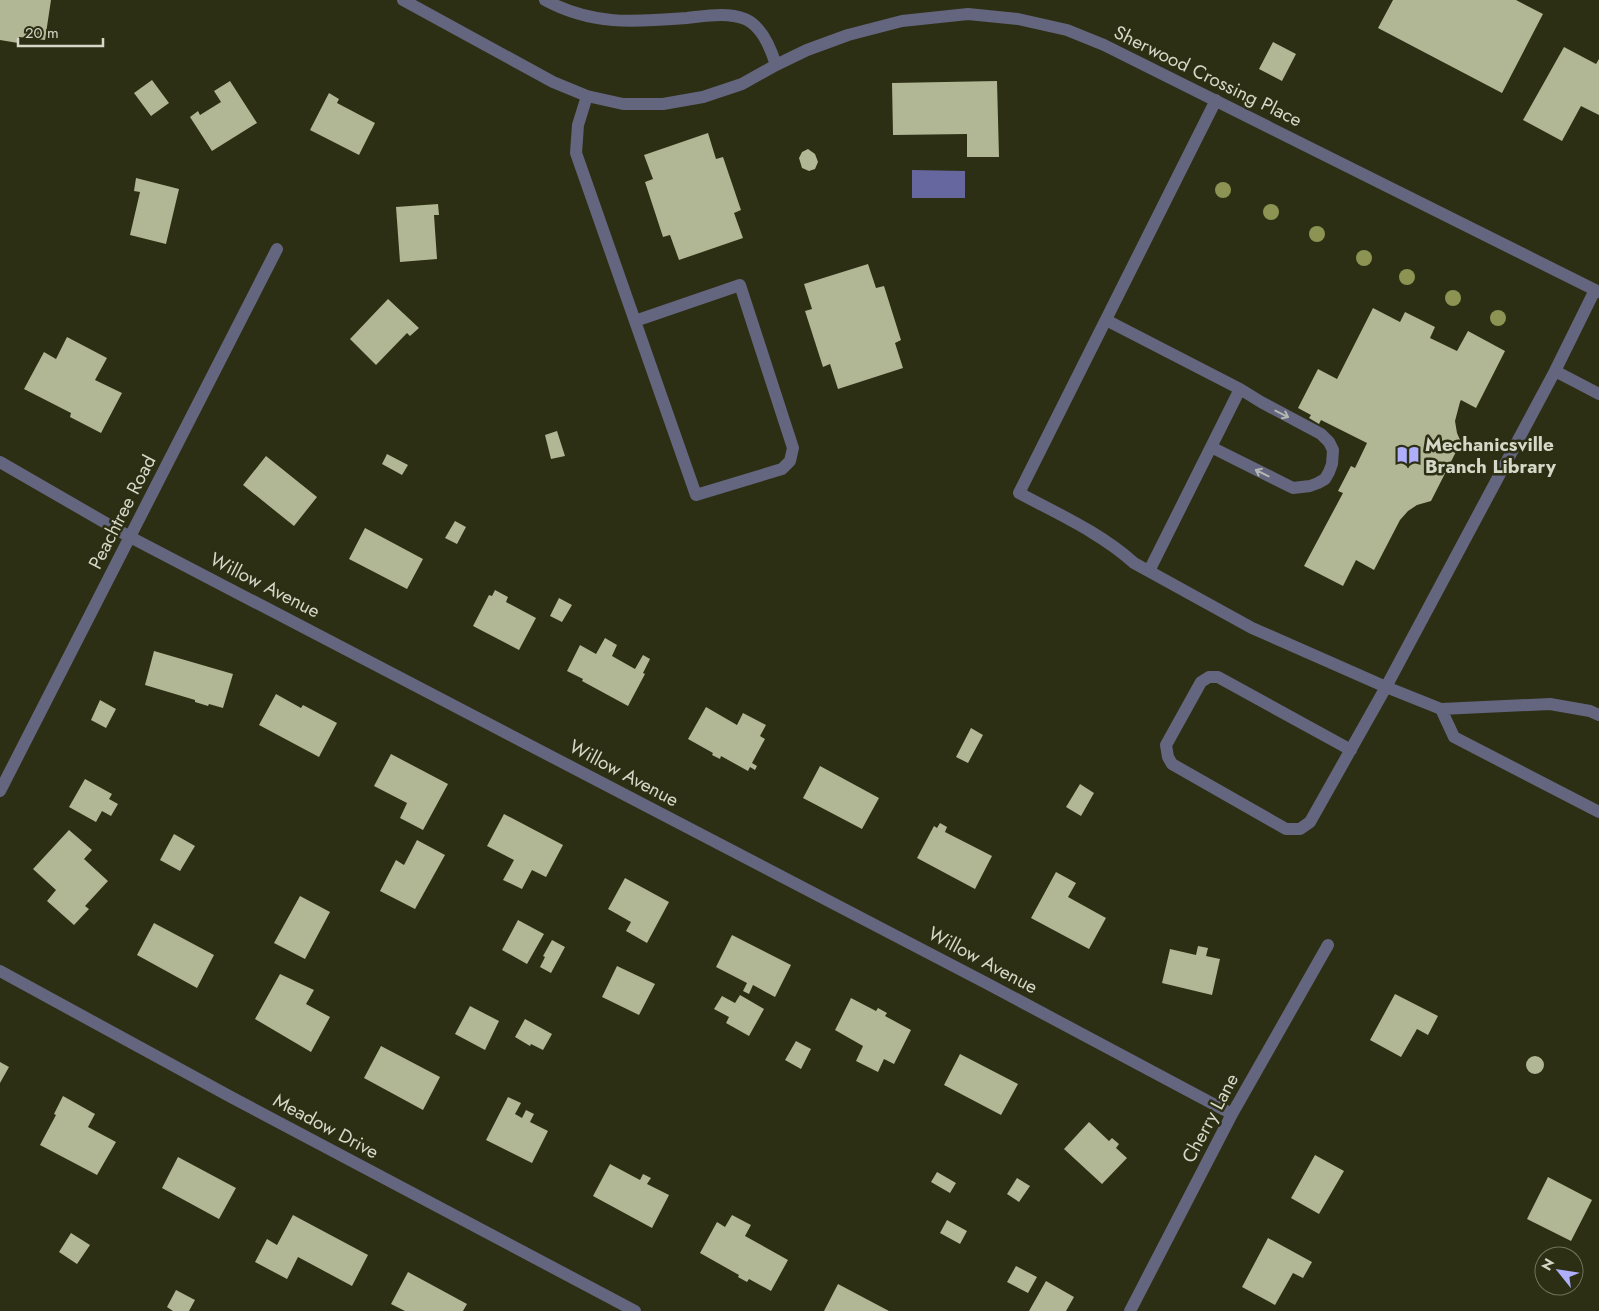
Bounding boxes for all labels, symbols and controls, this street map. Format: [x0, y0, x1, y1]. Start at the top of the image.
scale bar [18, 15, 102, 47]
street label: Sherwood Crossing Place [1109, 19, 1307, 133]
text: 20 m [25, 22, 59, 44]
one-way arrow [1275, 409, 1290, 419]
place label: Mechanicsville Branch Library [1425, 431, 1557, 480]
library icon: Mechanicsville Branch Library [1395, 442, 1421, 468]
street label: Peachtree Road [82, 450, 162, 574]
one-way arrow [1255, 467, 1270, 477]
street label: Willow Avenue [205, 546, 325, 624]
street label: Willow Avenue [565, 733, 684, 813]
street label: Willow Avenue [924, 920, 1043, 1000]
street label: Cherry Lane [1175, 1068, 1245, 1168]
street label: Meadow Drive [268, 1087, 384, 1165]
north arrow [1534, 1246, 1584, 1296]
text: N [1536, 1255, 1559, 1274]

